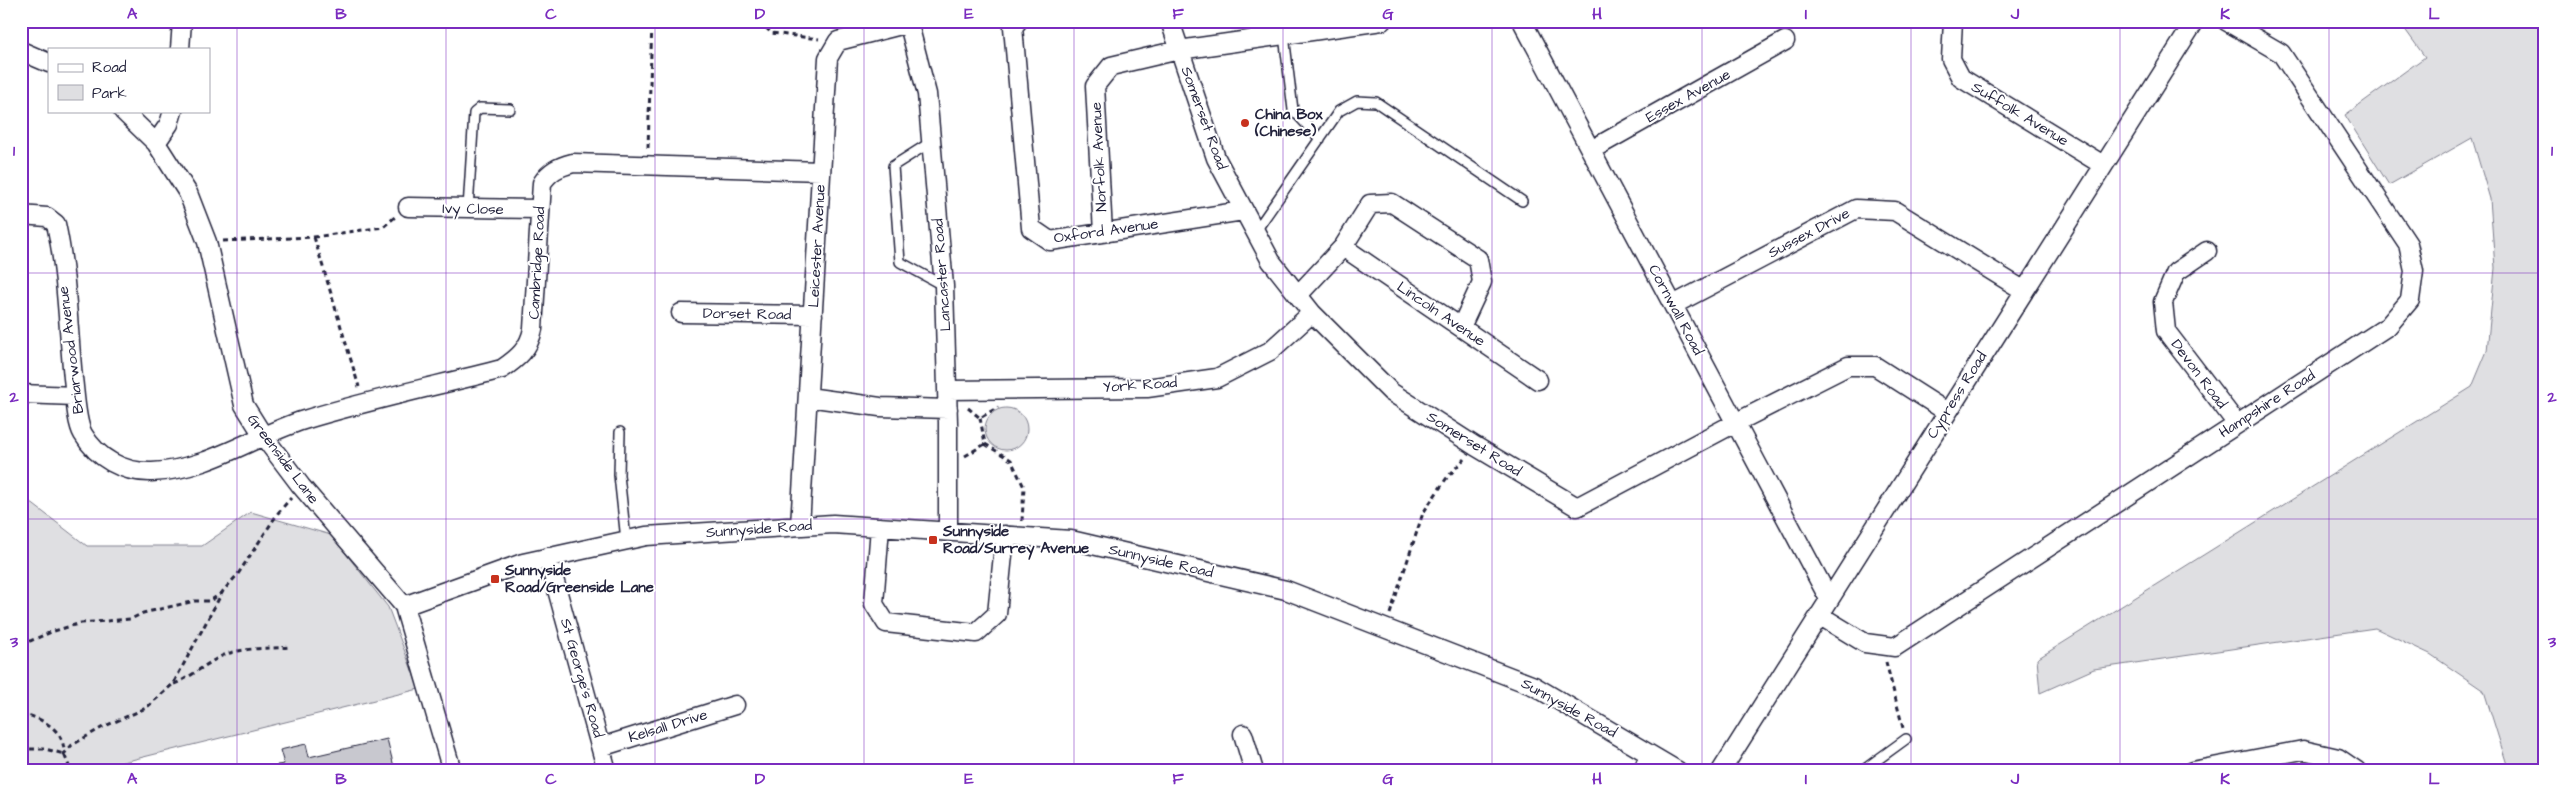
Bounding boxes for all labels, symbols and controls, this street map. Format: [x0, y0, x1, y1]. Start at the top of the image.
text: A [127, 3, 138, 25]
text: B [335, 3, 347, 25]
text: C [545, 3, 557, 25]
text: D [755, 3, 766, 25]
text: E [964, 3, 974, 25]
text: F [1172, 3, 1184, 25]
text: G [1382, 3, 1394, 25]
text: H [1592, 3, 1602, 25]
text: I [1805, 3, 1807, 25]
text: J [2010, 3, 2020, 25]
text: K [2220, 3, 2230, 25]
text: L [2428, 3, 2440, 25]
legend [48, 48, 210, 112]
text: Road [92, 57, 127, 78]
street label: Somerset Road [1176, 64, 1232, 173]
street label: Essex Avenue [1642, 64, 1734, 128]
street label: Suffolk Avenue [1968, 77, 2072, 151]
text: Park [92, 83, 127, 104]
street label: Norfolk Avenue [1086, 102, 1112, 212]
place label: China Box (Chinese) [1254, 104, 1324, 142]
marker: China Box (Chinese) [1239, 117, 1251, 129]
text: 1 [13, 140, 16, 162]
text: 1 [2551, 140, 2554, 162]
street label: Leicester Avenue [803, 184, 831, 308]
street label: Ivy Close [442, 198, 504, 221]
street label: Sussex Drive [1764, 203, 1854, 263]
street label: Cambridge Road [524, 206, 551, 320]
street label: Oxford Avenue [1052, 213, 1160, 249]
street label: Lancaster Road [928, 218, 956, 332]
street label: Cornwall Road [1643, 261, 1709, 359]
street label: Lincoln Avenue [1393, 277, 1489, 351]
street label: Briarwood Avenue [53, 285, 89, 415]
street label: Dorset Road [703, 303, 792, 325]
street label: Devon Road [2166, 335, 2232, 413]
street label: Cypress Road [1922, 347, 1993, 443]
street label: Hampshire Road [2215, 365, 2319, 443]
street label: York Road [1102, 372, 1178, 398]
text: 2 [8, 386, 19, 408]
text: 2 [2546, 386, 2557, 408]
street label: Somerset Road [1423, 406, 1526, 482]
street label: Greenside Lane [242, 410, 324, 508]
street label: Sunnyside Road [705, 515, 813, 544]
place label: Sunnyside Road/Surrey Avenue [942, 521, 1089, 560]
marker: Sunnyside Road/Surrey Avenue [927, 534, 939, 546]
street label: Sunnyside Road [1106, 539, 1216, 584]
place label: Sunnyside Road/Greenside Lane [504, 560, 654, 598]
marker: Sunnyside Road/Greenside Lane [489, 573, 501, 585]
street label: St George's Road [554, 616, 609, 741]
text: 3 [9, 631, 19, 653]
text: 3 [2547, 631, 2557, 653]
street label: Sunnyside Road [1517, 673, 1621, 744]
street label: Kelsall Drive [626, 704, 710, 748]
text: A [127, 768, 138, 790]
text: B [335, 768, 347, 790]
text: C [545, 768, 557, 790]
text: D [755, 768, 766, 790]
text: E [964, 768, 974, 790]
text: F [1172, 768, 1184, 790]
text: G [1382, 768, 1394, 790]
text: H [1592, 768, 1602, 790]
text: I [1805, 768, 1807, 790]
text: J [2010, 768, 2020, 790]
text: K [2220, 768, 2230, 790]
text: L [2428, 768, 2440, 790]

